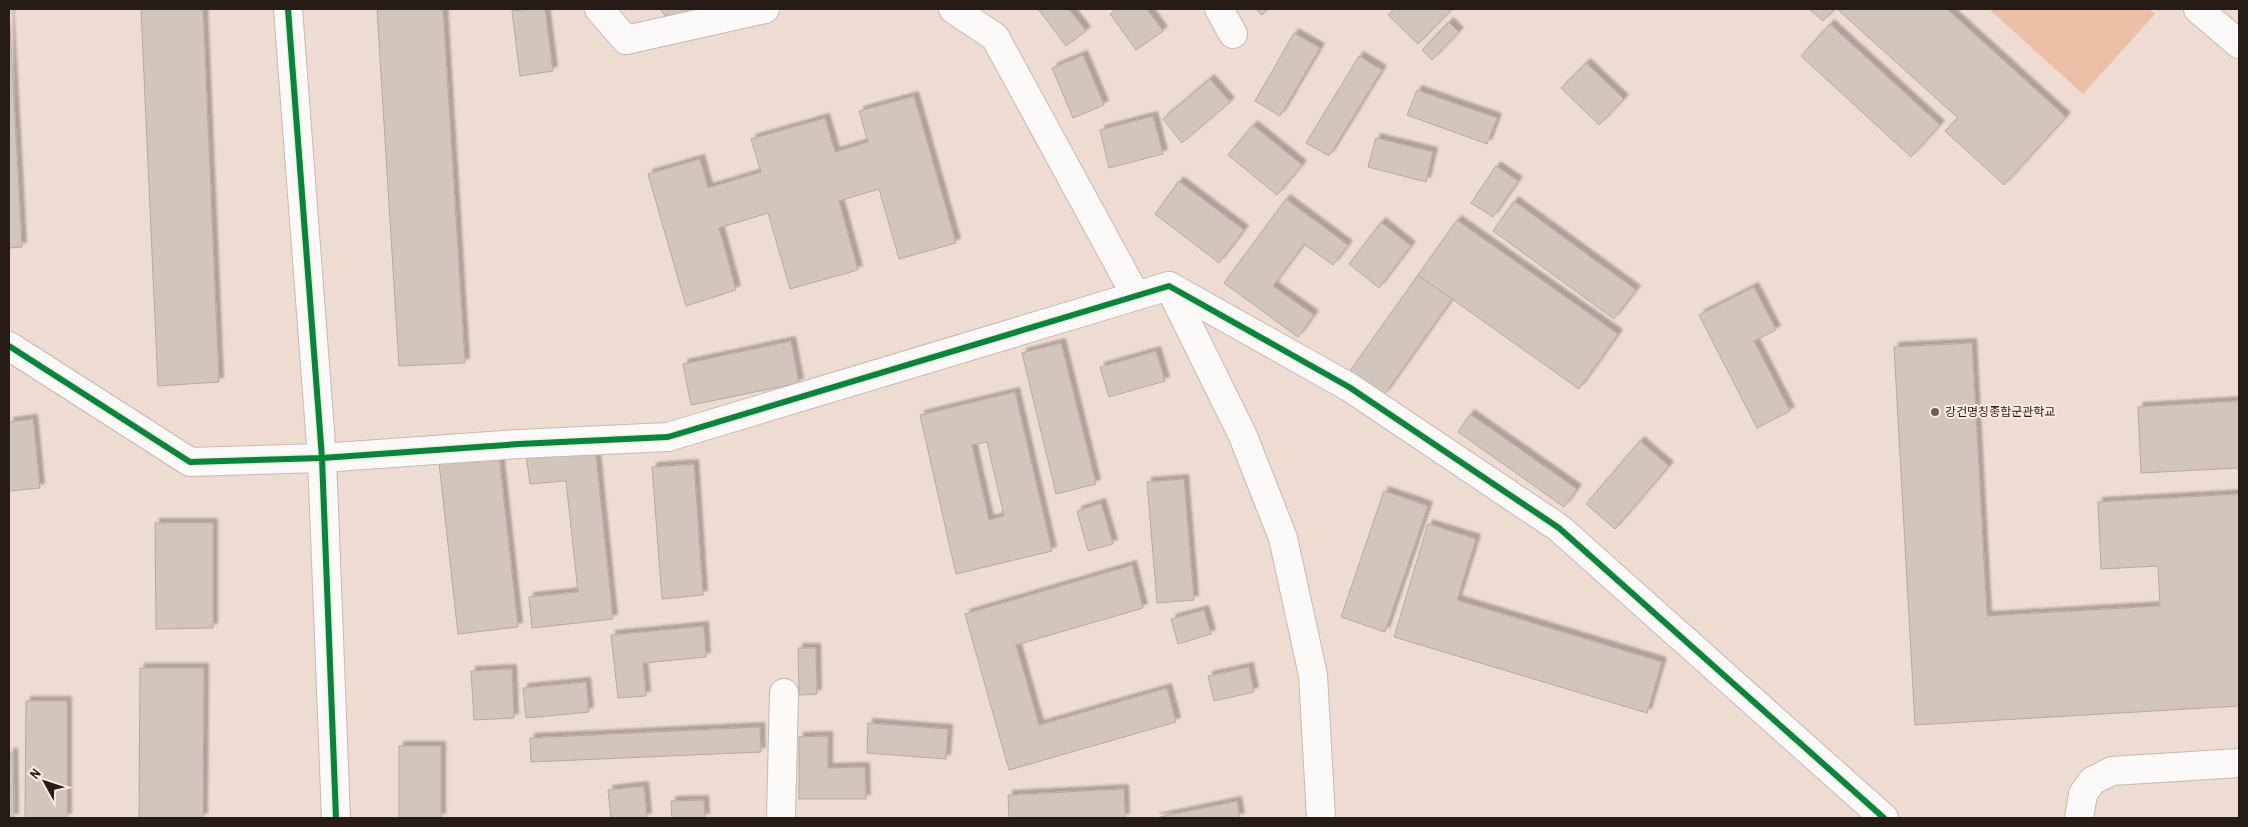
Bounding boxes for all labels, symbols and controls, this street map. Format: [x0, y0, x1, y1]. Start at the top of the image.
place label: 강건명칭종합군관학교 [1945, 404, 2055, 420]
marker: 강건명칭종합군관학교 [1929, 406, 1941, 418]
north arrow [20, 757, 70, 807]
text: N [25, 765, 45, 783]

